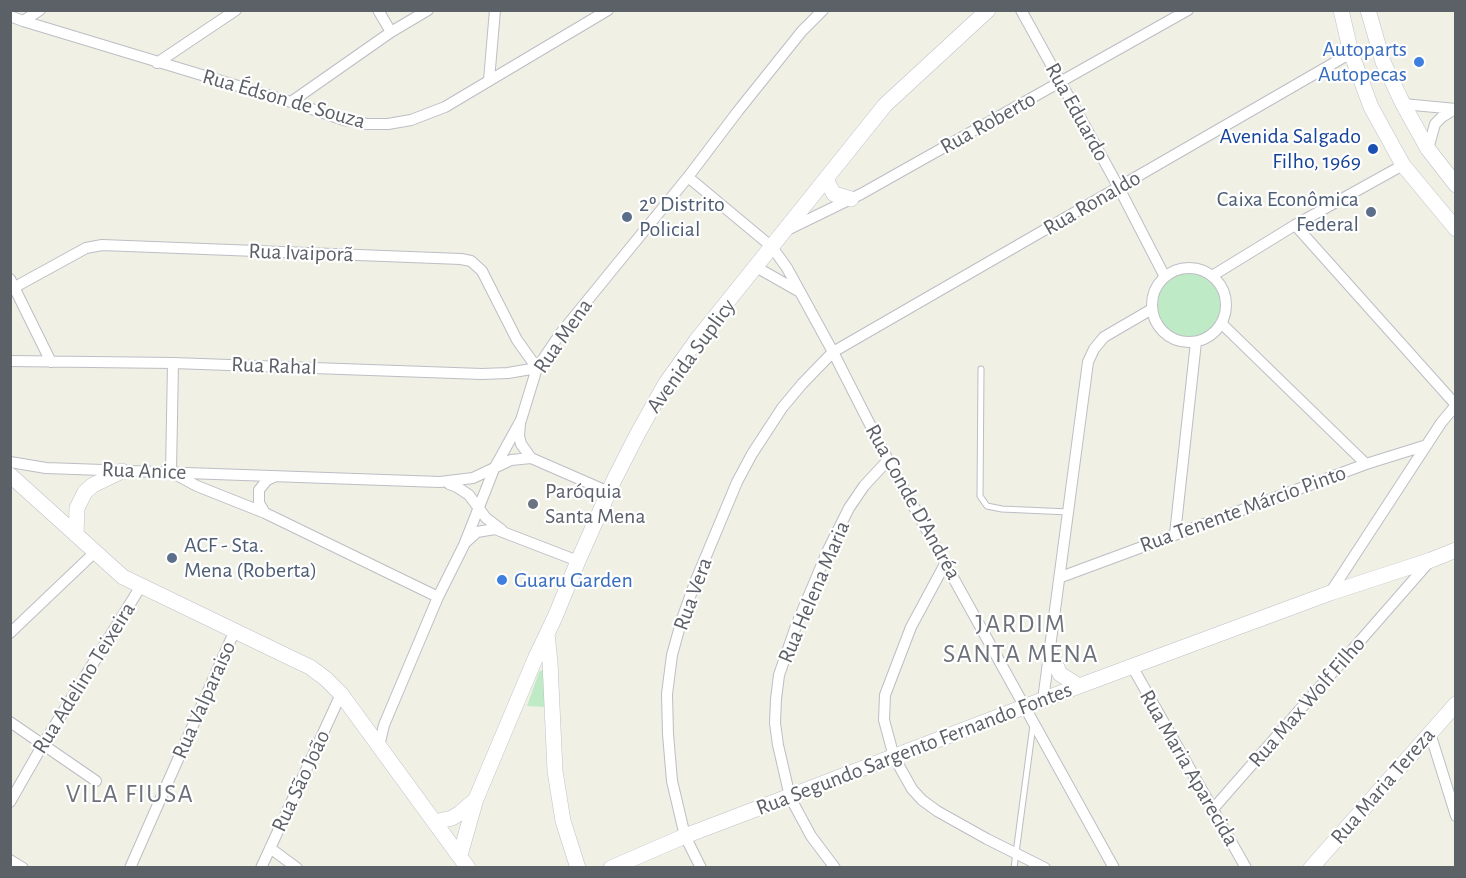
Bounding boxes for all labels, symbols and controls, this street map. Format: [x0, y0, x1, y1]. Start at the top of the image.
place label: Autoparts Autopecas [1318, 36, 1407, 88]
marker: Autoparts Autopecas [1412, 55, 1426, 69]
street label: Rua Eduardo [1039, 58, 1115, 166]
street label: Rua Édson de Souza [199, 63, 369, 135]
street label: Rua Roberto [936, 86, 1040, 160]
place label: Avenida Salgado Filho, 1969 [1219, 123, 1361, 174]
marker: Avenida Salgado Filho, 1969 [1366, 142, 1380, 156]
street label: Rua Ronaldo [1039, 165, 1145, 241]
place label: Caixa Econômica Federal [1217, 186, 1359, 237]
place label: 2º Distrito Policial [639, 191, 725, 242]
marker: Caixa Econômica Federal [1364, 205, 1378, 219]
marker: 2º Distrito Policial [620, 210, 634, 224]
street label: Rua Ivaiporã [248, 238, 354, 268]
street label: Rua Mena [528, 293, 598, 379]
street label: Avenida Suplicy [641, 294, 741, 418]
street label: Rua Rahal [231, 351, 317, 381]
street label: Rua Conde D'Andréa [859, 420, 967, 584]
street label: Rua Anice [101, 456, 187, 486]
street label: Rua Tenente Márcio Pinto [1136, 459, 1350, 559]
place label: Paróquia Santa Mena [545, 478, 646, 530]
marker: Paróquia Santa Mena [526, 497, 540, 511]
street label: Rua Helena Maria [772, 517, 856, 667]
place label: ACF - Sta. Mena (Roberta) [184, 532, 317, 584]
marker: ACF - Sta. Mena (Roberta) [165, 551, 179, 565]
street label: Rua Vera [668, 554, 718, 634]
place label: Guaru Garden [514, 567, 633, 593]
marker: Guaru Garden [495, 573, 509, 587]
street label: Rua Adelino Teixeira [27, 597, 141, 759]
district label: JARDIM SANTA MENA [943, 608, 1099, 670]
street label: Rua Max Wolf Filho [1243, 631, 1371, 773]
street label: Rua Valparaiso [166, 637, 242, 763]
street label: Rua Segundo Sargento Fernando Fontes [752, 676, 1076, 822]
street label: Rua Maria Aparecida [1134, 685, 1244, 851]
street label: Rua Maria Tereza [1325, 722, 1441, 850]
street label: Rua São João [266, 726, 336, 836]
district label: VILA FIUSA [66, 778, 194, 810]

